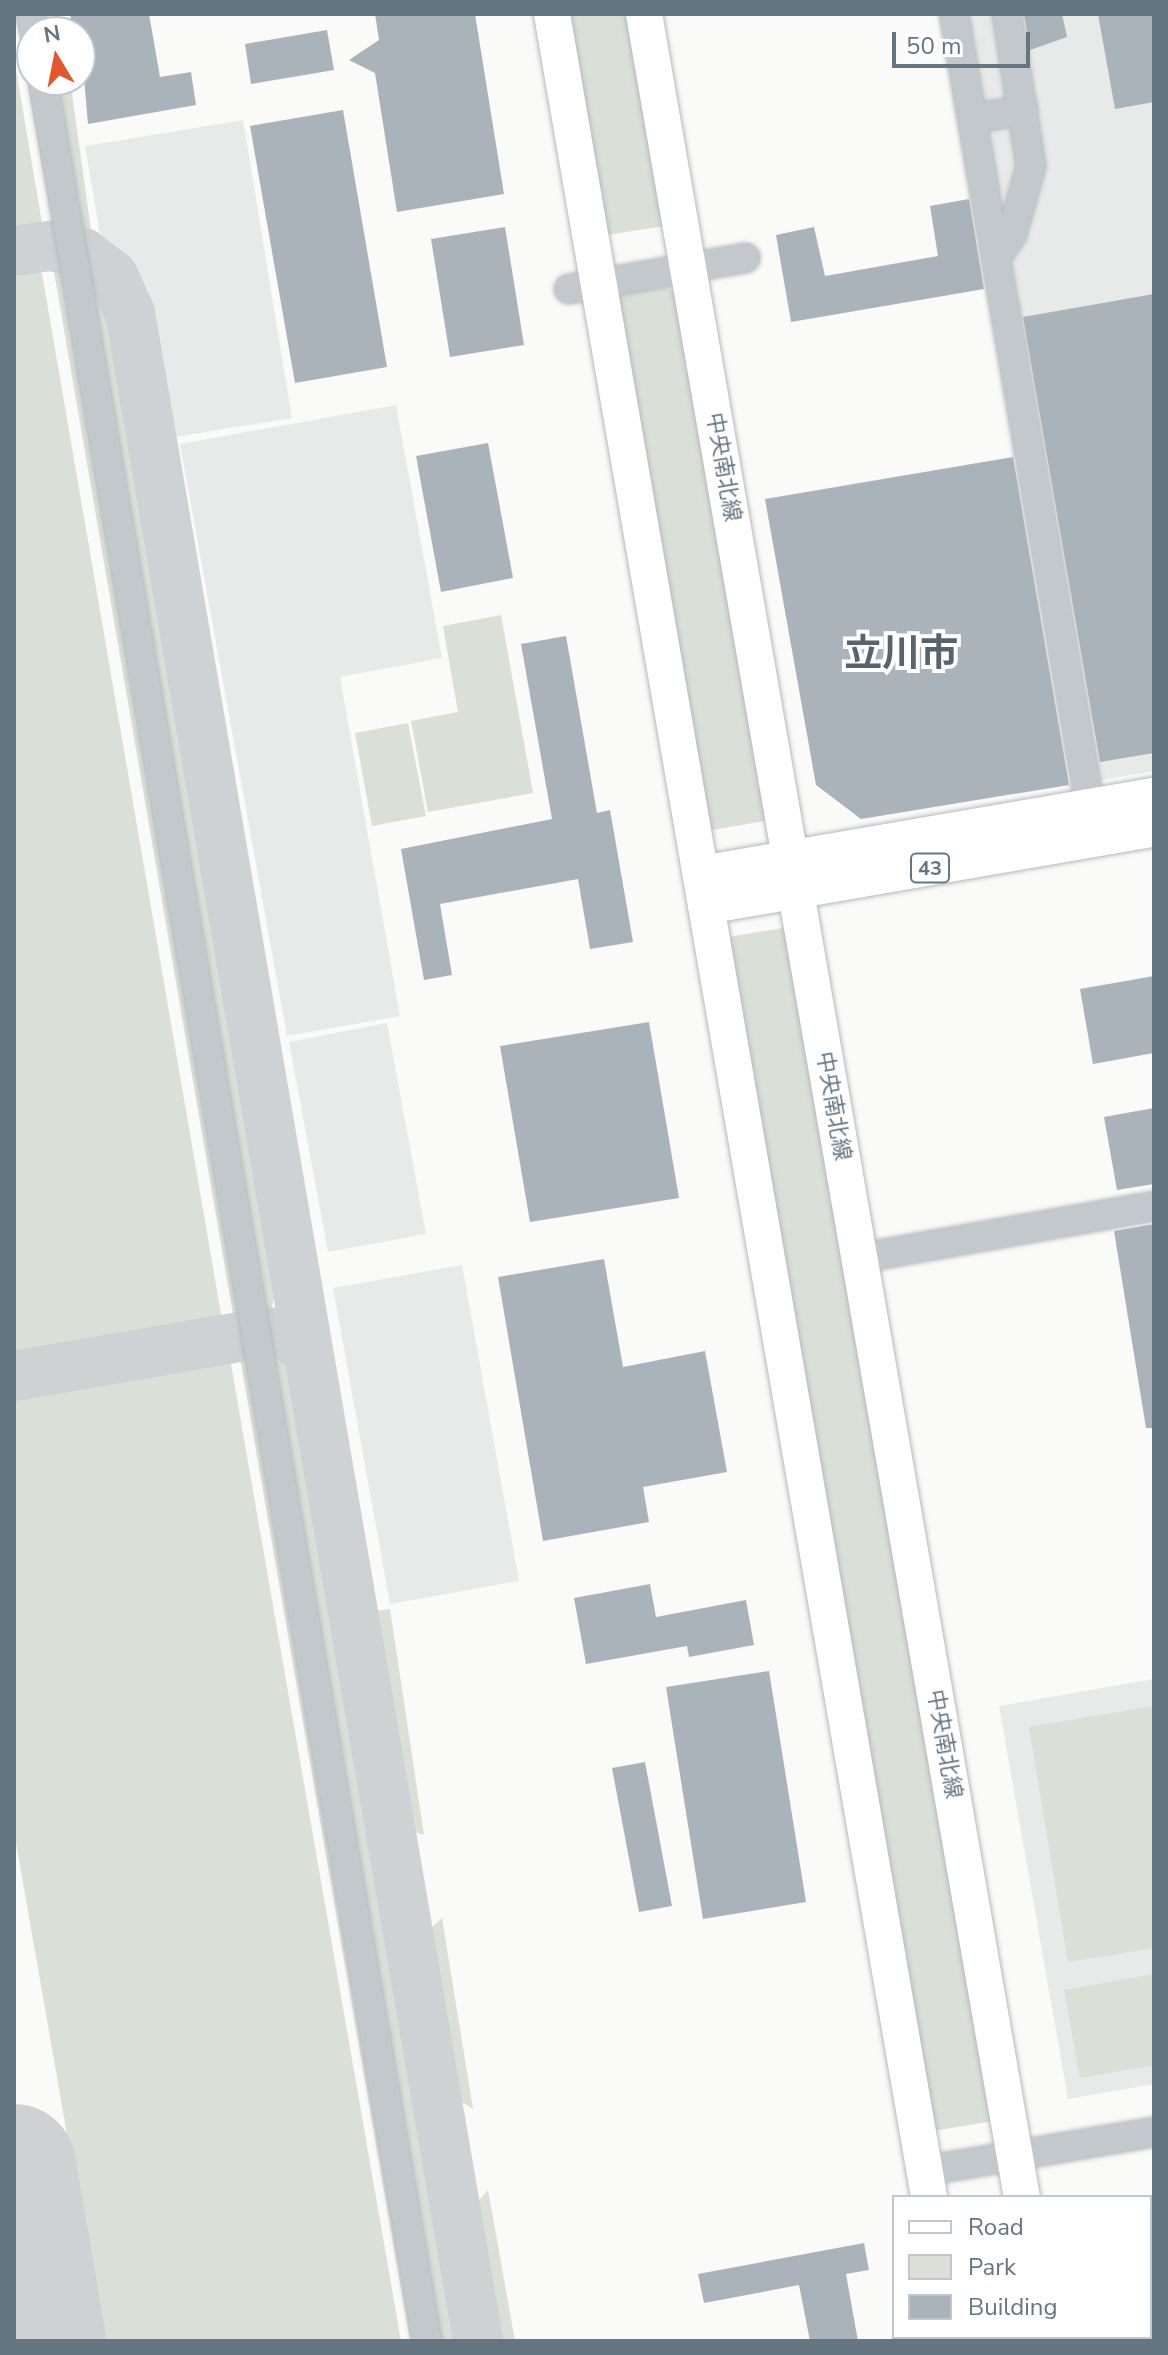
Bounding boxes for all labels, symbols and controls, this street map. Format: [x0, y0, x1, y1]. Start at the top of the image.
north arrow [16, 16, 96, 96]
scale bar [896, 16, 1034, 66]
text: N [41, 18, 63, 51]
text: 50 m [906, 30, 962, 62]
street label: 中央南北線 [700, 411, 746, 523]
district label: 立川市 [844, 631, 958, 677]
road number: 43 [910, 852, 950, 884]
street label: 中央南北線 [810, 1050, 856, 1162]
street label: 中央南北線 [921, 1688, 967, 1800]
legend [892, 2195, 1152, 2339]
text: Road [968, 2211, 1024, 2243]
text: Park [968, 2251, 1016, 2283]
text: Building [968, 2291, 1058, 2323]

